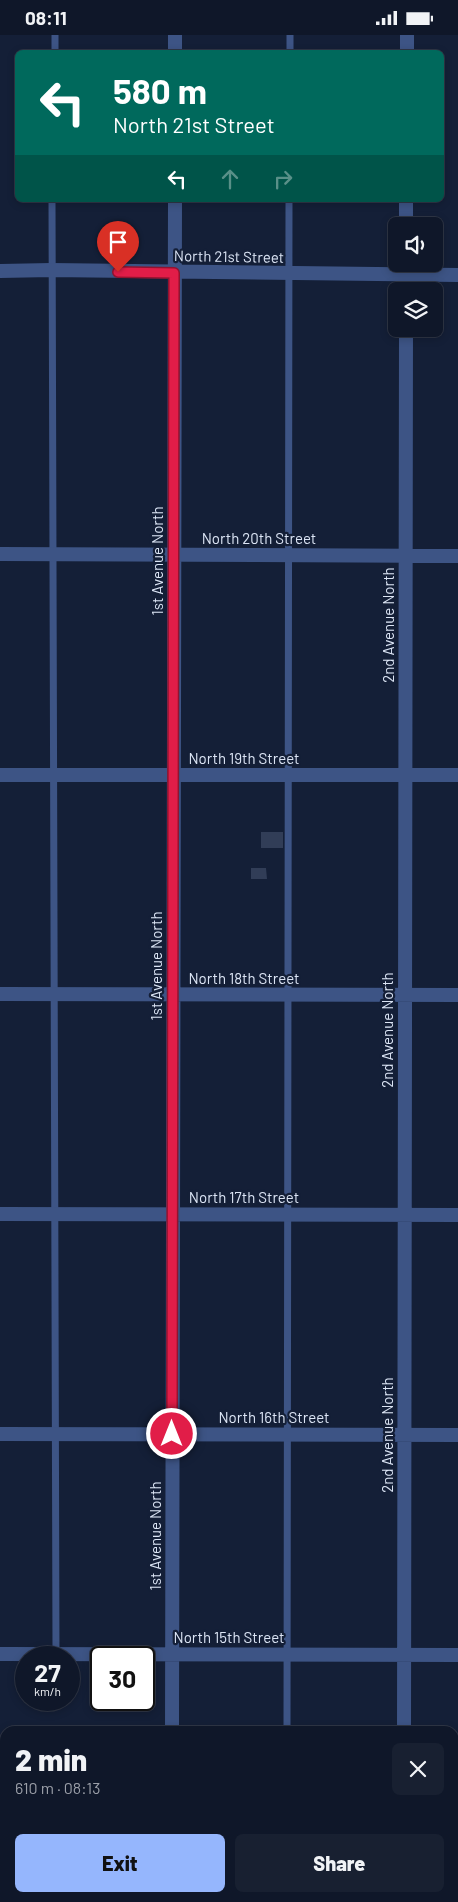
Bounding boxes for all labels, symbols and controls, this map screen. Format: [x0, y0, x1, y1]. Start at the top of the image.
text: 08:11 [25, 6, 67, 29]
text: 580 m [113, 69, 207, 111]
icon: left [30, 70, 95, 135]
text: North 21st Street [113, 111, 275, 137]
icon: left [163, 165, 191, 193]
icon: ahead [216, 165, 244, 193]
icon: right [269, 165, 297, 193]
map controls [388, 217, 443, 337]
button: sound [388, 217, 443, 272]
pin [97, 221, 139, 272]
icon: arrive [104, 228, 132, 256]
street label: North 21st Street [174, 246, 284, 266]
button: layers [388, 282, 443, 337]
street label: 1st Avenue North [148, 506, 166, 616]
street label: North 20th Street [202, 529, 316, 547]
street label: 2nd Avenue North [379, 567, 397, 683]
street label: North 19th Street [188, 749, 300, 767]
street label: 1st Avenue North [147, 911, 165, 1021]
street label: North 18th Street [188, 969, 300, 987]
street label: 2nd Avenue North [378, 972, 396, 1088]
street label: North 17th Street [189, 1188, 299, 1206]
street label: 2nd Avenue North [378, 1377, 396, 1493]
position arrow [145, 1407, 197, 1459]
street label: North 16th Street [218, 1408, 330, 1426]
street label: 1st Avenue North [146, 1481, 164, 1591]
street label: North 15th Street [174, 1628, 285, 1646]
speed limit sign: 30 [90, 1646, 155, 1711]
text: 27 [34, 1657, 61, 1687]
text: km/h [34, 1684, 61, 1698]
text: 2 min [15, 1741, 87, 1777]
button: close [392, 1743, 444, 1795]
text: 610 m · 08:13 [15, 1778, 100, 1797]
button: Exit [15, 1834, 225, 1892]
button: Share [235, 1834, 444, 1892]

